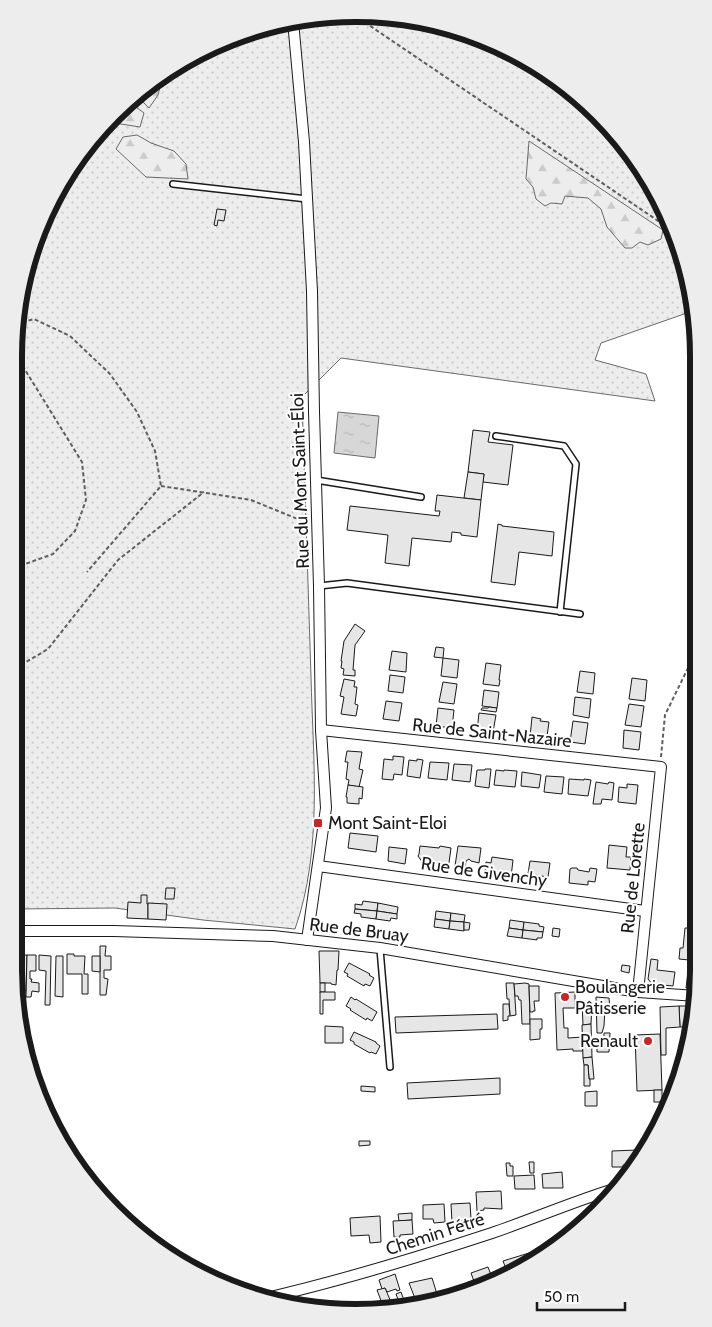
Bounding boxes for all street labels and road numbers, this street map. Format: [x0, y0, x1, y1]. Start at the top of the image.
street label: Rue du Mont Saint-Éloi [286, 393, 314, 569]
street label: Rue de Saint-Nazaire [411, 714, 573, 752]
street label: Rue de Lorette [616, 822, 650, 934]
street label: Rue de Givenchy [420, 852, 548, 892]
street label: Rue de Bruay [308, 913, 410, 947]
street label: Chemin Fétré [383, 1208, 487, 1260]

